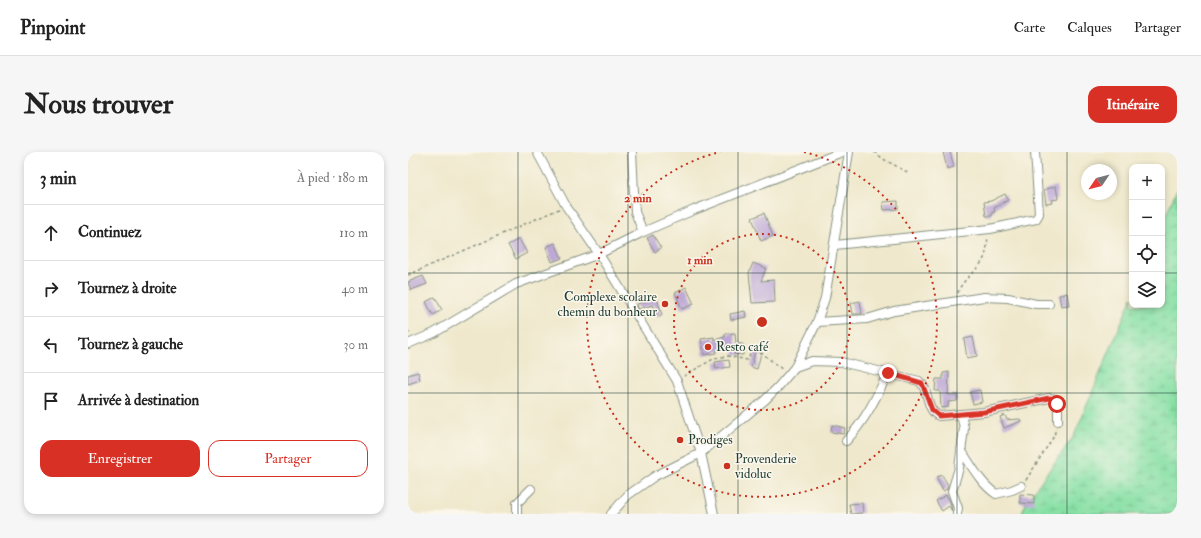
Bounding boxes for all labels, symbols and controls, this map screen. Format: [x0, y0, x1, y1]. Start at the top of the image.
text: Pinpoint [20, 16, 85, 40]
text: Carte [1014, 19, 1045, 36]
text: Calques [1067, 19, 1112, 36]
text: Partager [1134, 19, 1181, 36]
button: Itinéraire [1088, 86, 1177, 123]
text: Nous trouver [24, 87, 173, 122]
north arrow [1081, 164, 1117, 200]
map controls [1129, 164, 1165, 308]
button: + [1129, 164, 1165, 200]
text: 3 min [40, 168, 77, 189]
text: À pied · 180 m [297, 170, 368, 186]
text: 2 min [624, 191, 652, 206]
button: − [1129, 200, 1165, 236]
icon: ahead [40, 222, 62, 244]
text: Continuez [78, 223, 142, 242]
text: 110 m [339, 225, 368, 241]
button: locate [1129, 236, 1165, 272]
text: 1 min [687, 253, 714, 268]
button: layers [1129, 272, 1165, 308]
icon: right [40, 278, 62, 300]
text: Tournez à droite [78, 279, 177, 298]
text: 40 m [342, 281, 368, 297]
place label: Complexe scolaire chemin du bonheur [557, 289, 658, 320]
marker: Complexe scolaire chemin du bonheur [660, 299, 670, 309]
centre of rings [755, 315, 769, 329]
icon: left [40, 334, 62, 356]
text: Tournez à gauche [78, 335, 183, 354]
text: 30 m [344, 337, 368, 353]
place label: Resto café [716, 339, 769, 355]
marker: Resto café [703, 342, 713, 352]
route end [879, 364, 897, 382]
icon: arrive [40, 390, 62, 412]
text: Arrivée à destination [78, 391, 199, 410]
route start [1048, 395, 1066, 413]
place label: Prodiges [688, 432, 733, 448]
marker: Prodiges [675, 435, 685, 445]
button: Enregistrer [40, 440, 200, 477]
button: Partager [208, 440, 368, 477]
place label: Provenderie vidoluc [734, 451, 797, 482]
marker: Provenderie vidoluc [722, 461, 732, 471]

